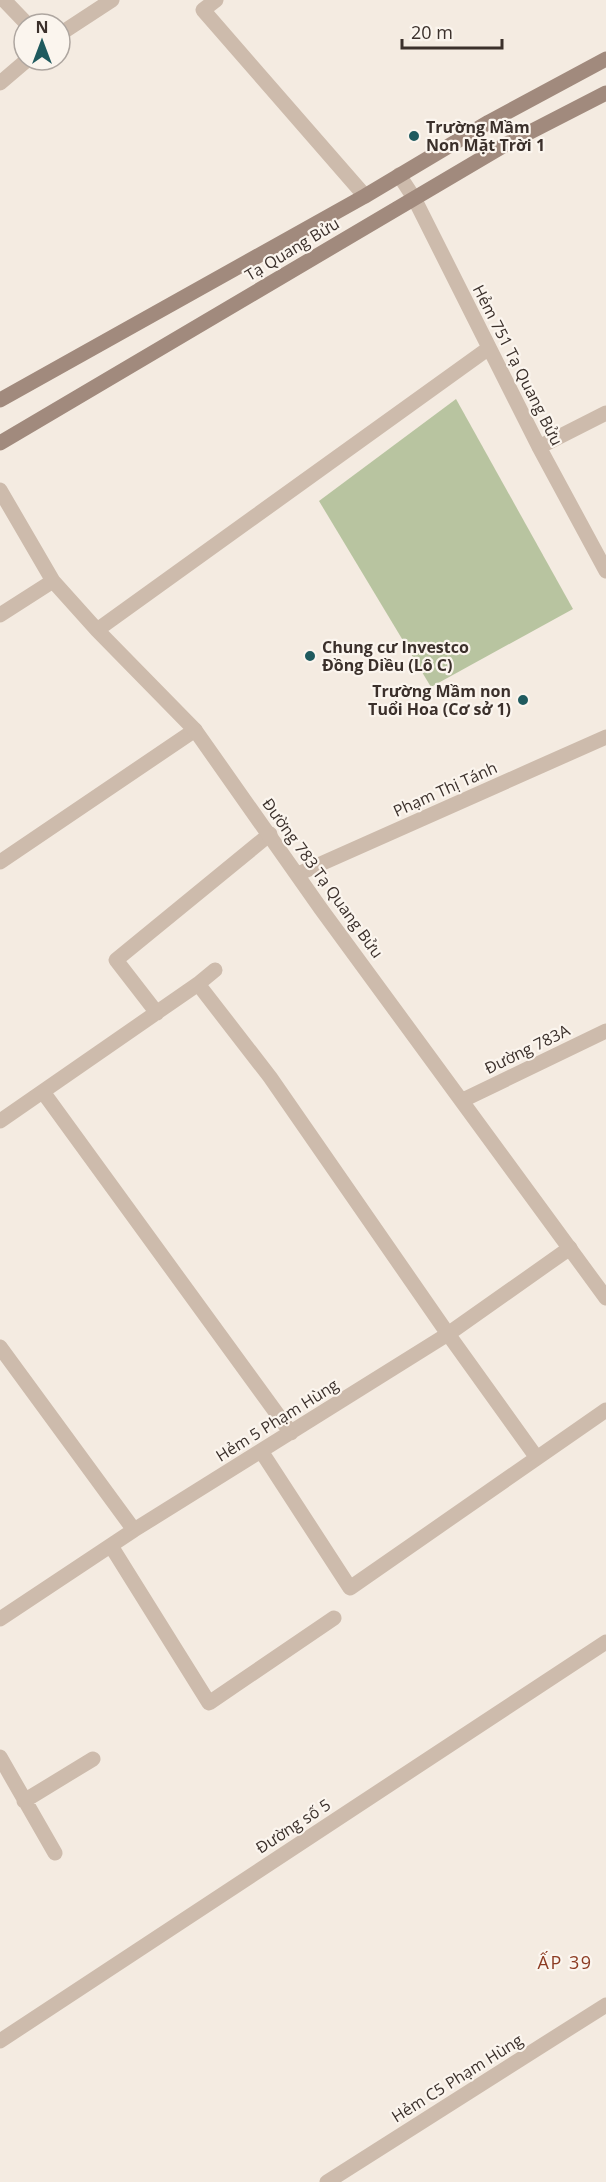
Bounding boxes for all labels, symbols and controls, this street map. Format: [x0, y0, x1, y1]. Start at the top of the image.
north arrow [12, 12, 72, 72]
scale bar [402, 12, 502, 50]
text: N [35, 16, 49, 38]
text: 20 m [411, 20, 453, 44]
place label: Trường Mầm Non Mặt Trời 1 [426, 116, 545, 156]
marker: Trường Mầm Non Mặt Trời 1 [407, 129, 421, 143]
street label: Tạ Quang Bửu [241, 212, 343, 286]
street label: Hẻm 751 Tạ Quang Bửu [468, 281, 568, 449]
place label: Chung cư Investco Đồng Diều (Lô C) [322, 636, 469, 676]
marker: Chung cư Investco Đồng Diều (Lô C) [303, 649, 317, 663]
place label: Trường Mầm non Tuổi Hoa (Cơ sở 1) [368, 680, 511, 720]
marker: Trường Mầm non Tuổi Hoa (Cơ sở 1) [516, 693, 530, 707]
street label: Phạm Thị Tánh [390, 756, 500, 822]
street label: Đường 783 Tạ Quang Bửu [257, 794, 389, 962]
street label: Đường 783A [481, 1019, 574, 1079]
street label: Hẻm 5 Phạm Hùng [212, 1373, 343, 1467]
street label: Đường số 5 [251, 1794, 335, 1858]
district label: ẤP 39 [538, 1950, 592, 1974]
street label: Hẻm C5 Phạm Hùng [387, 2029, 527, 2127]

